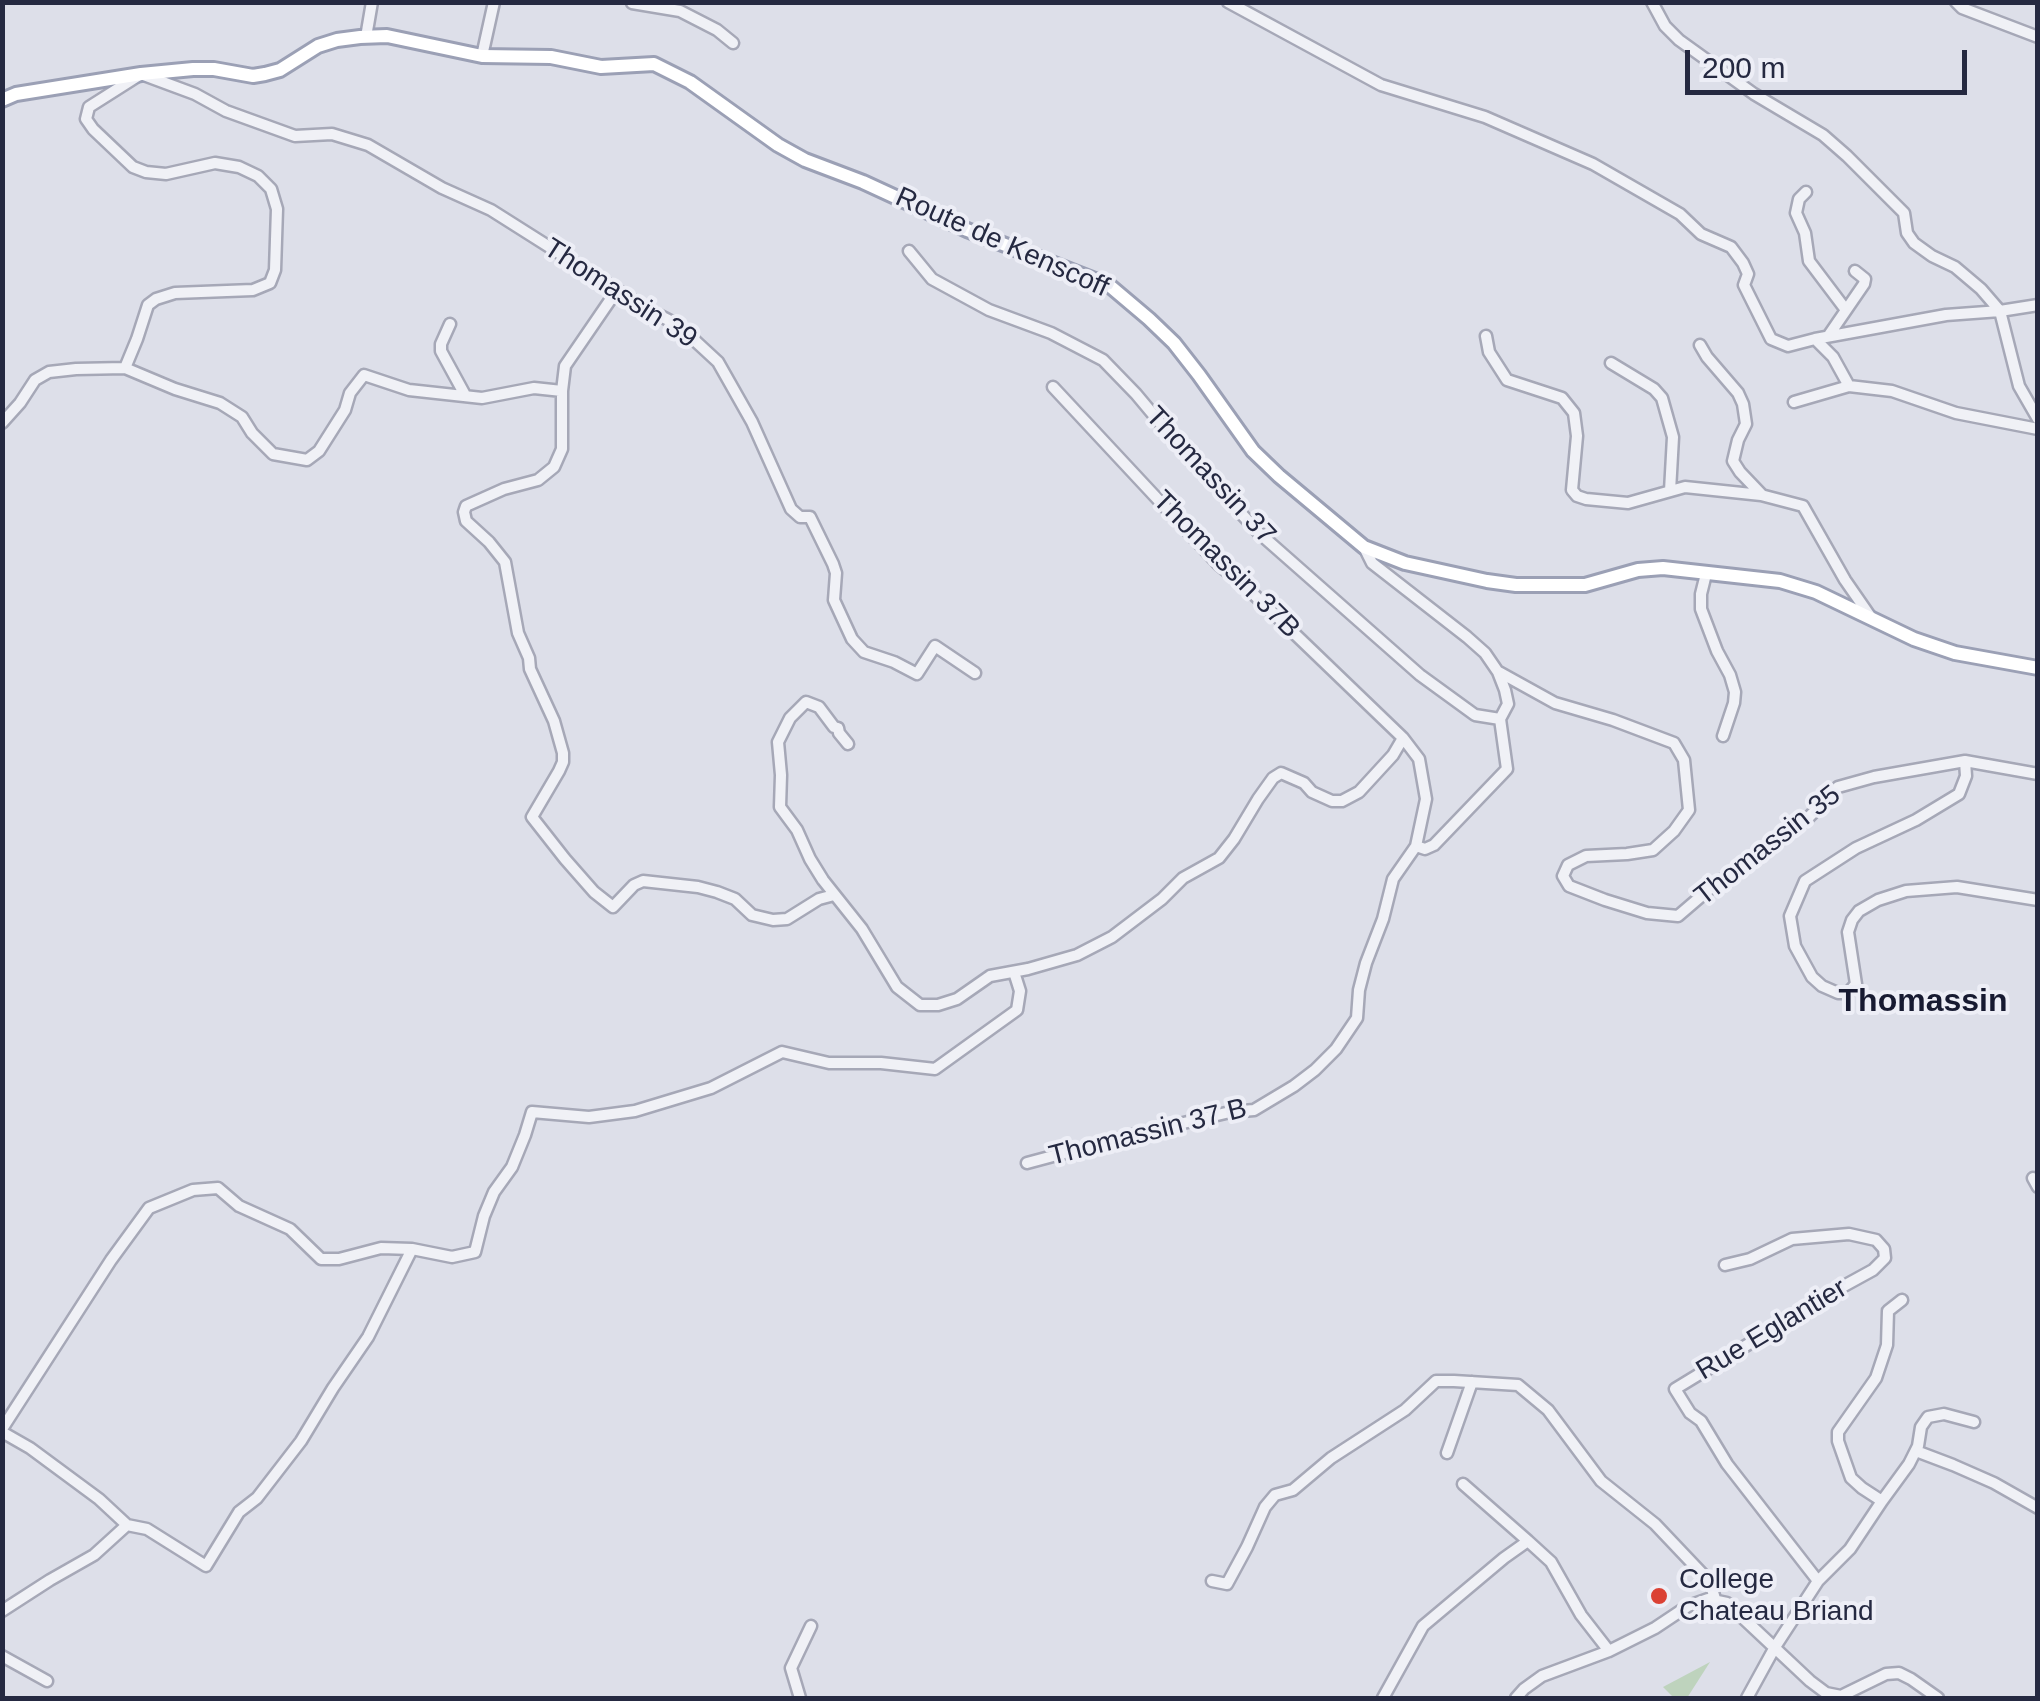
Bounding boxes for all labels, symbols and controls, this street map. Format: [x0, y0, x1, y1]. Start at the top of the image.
scale bar [1690, 30, 1972, 92]
text: 200 m [1702, 51, 1785, 84]
street label: Route de Kenscoff [890, 181, 1114, 305]
street label: Thomassin 39 [537, 232, 703, 356]
street label: Thomassin 37 [1138, 400, 1282, 552]
street label: Thomassin 37B [1145, 484, 1307, 646]
street label: Thomassin 35 [1688, 779, 1848, 913]
district label: Thomassin [1839, 983, 2007, 1021]
street label: Thomassin 37 B [1046, 1092, 1250, 1174]
street label: Rue Eglantier [1691, 1272, 1853, 1388]
place label: College Chateau Briand [1679, 1563, 1874, 1629]
marker: College Chateau Briand [1648, 1585, 1670, 1607]

